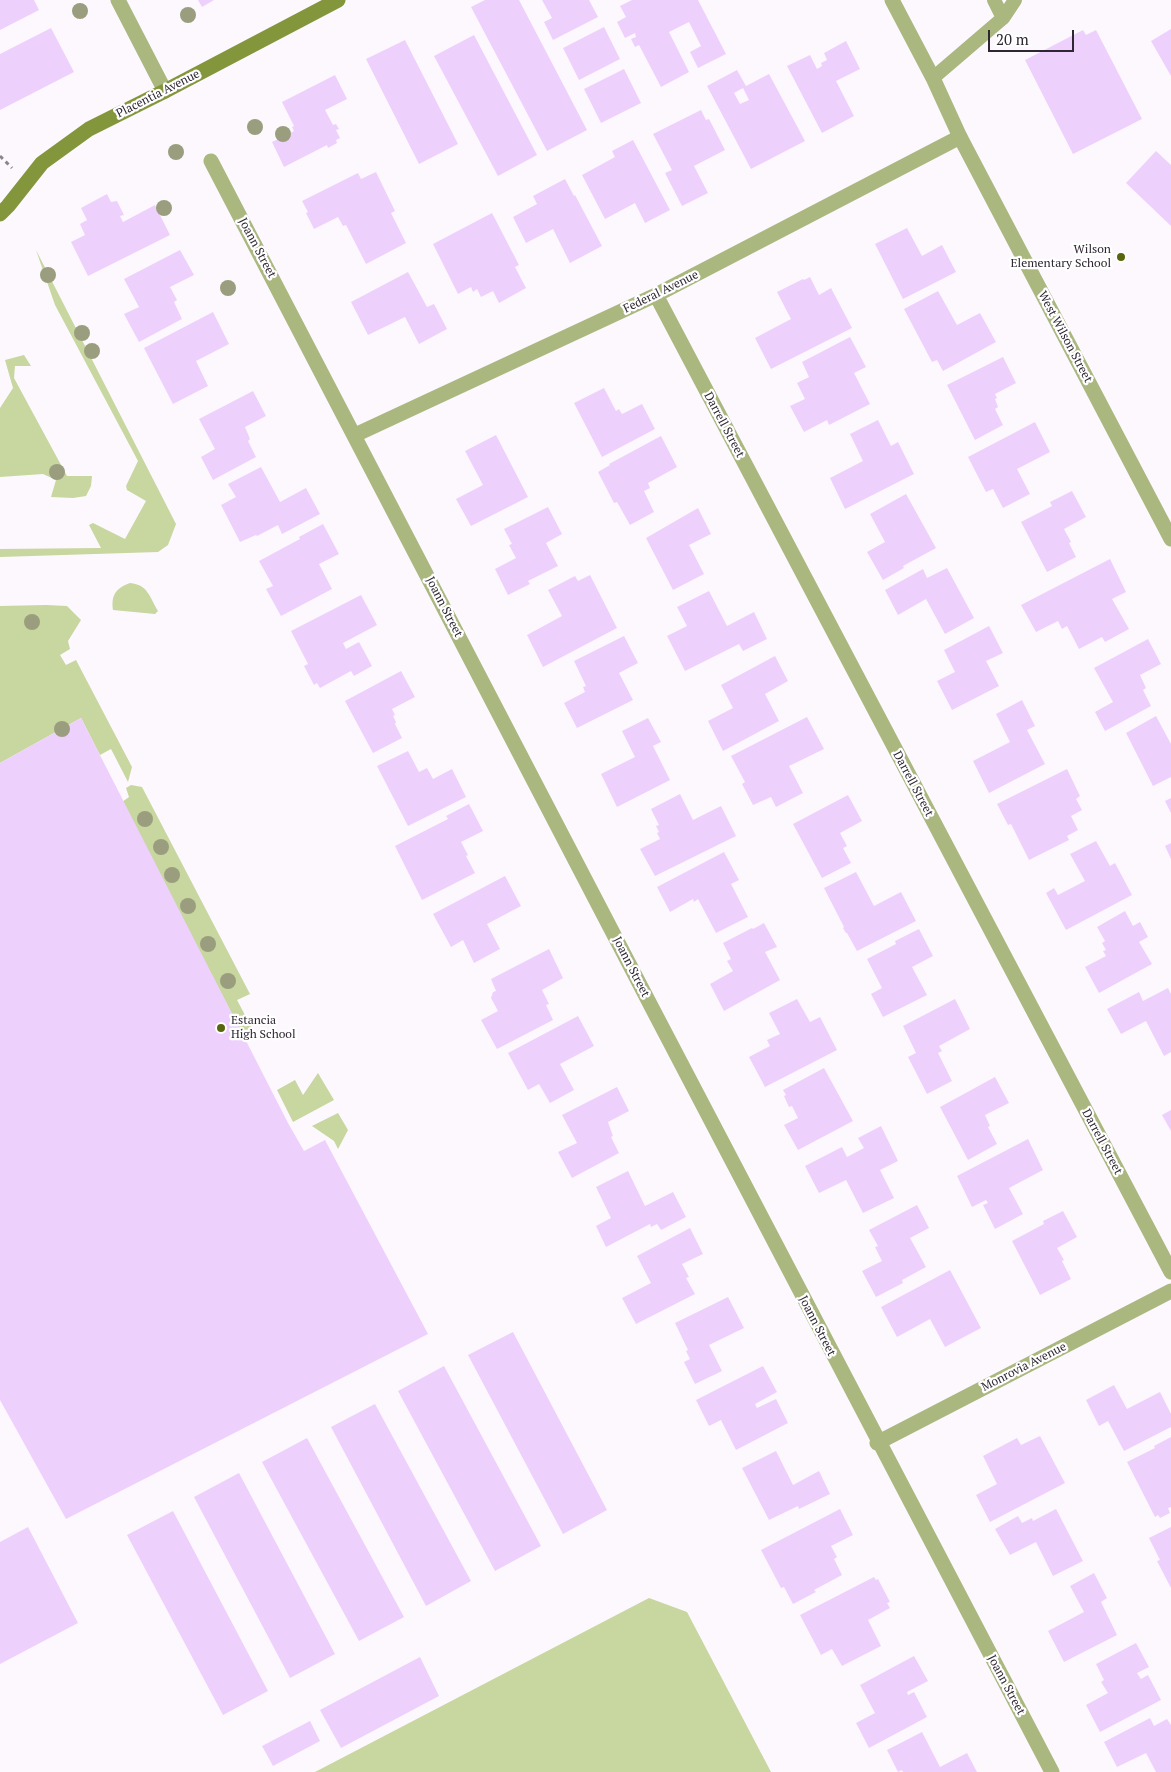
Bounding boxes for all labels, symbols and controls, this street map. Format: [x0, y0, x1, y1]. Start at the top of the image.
scale bar [991, 20, 1077, 52]
text: 20 m [996, 29, 1029, 49]
street label: Placentia Avenue [114, 67, 202, 121]
street label: Joann Street [235, 215, 279, 281]
place label: Wilson Elementary School [1011, 243, 1111, 271]
marker: Wilson Elementary School [1115, 251, 1127, 263]
street label: Federal Avenue [621, 268, 701, 316]
street label: West Wilson Street [1035, 289, 1095, 385]
street label: Darrell Street [701, 390, 747, 460]
street label: Joann Street [423, 574, 465, 640]
street label: Darrell Street [890, 749, 936, 819]
street label: Joann Street [610, 934, 652, 1000]
place label: Estancia High School [231, 1014, 296, 1042]
marker: Estancia High School [215, 1022, 227, 1034]
street label: Darrell Street [1079, 1107, 1125, 1177]
street label: Joann Street [796, 1293, 838, 1359]
street label: Monrovia Avenue [979, 1339, 1069, 1395]
street label: Joann Street [984, 1652, 1028, 1718]

